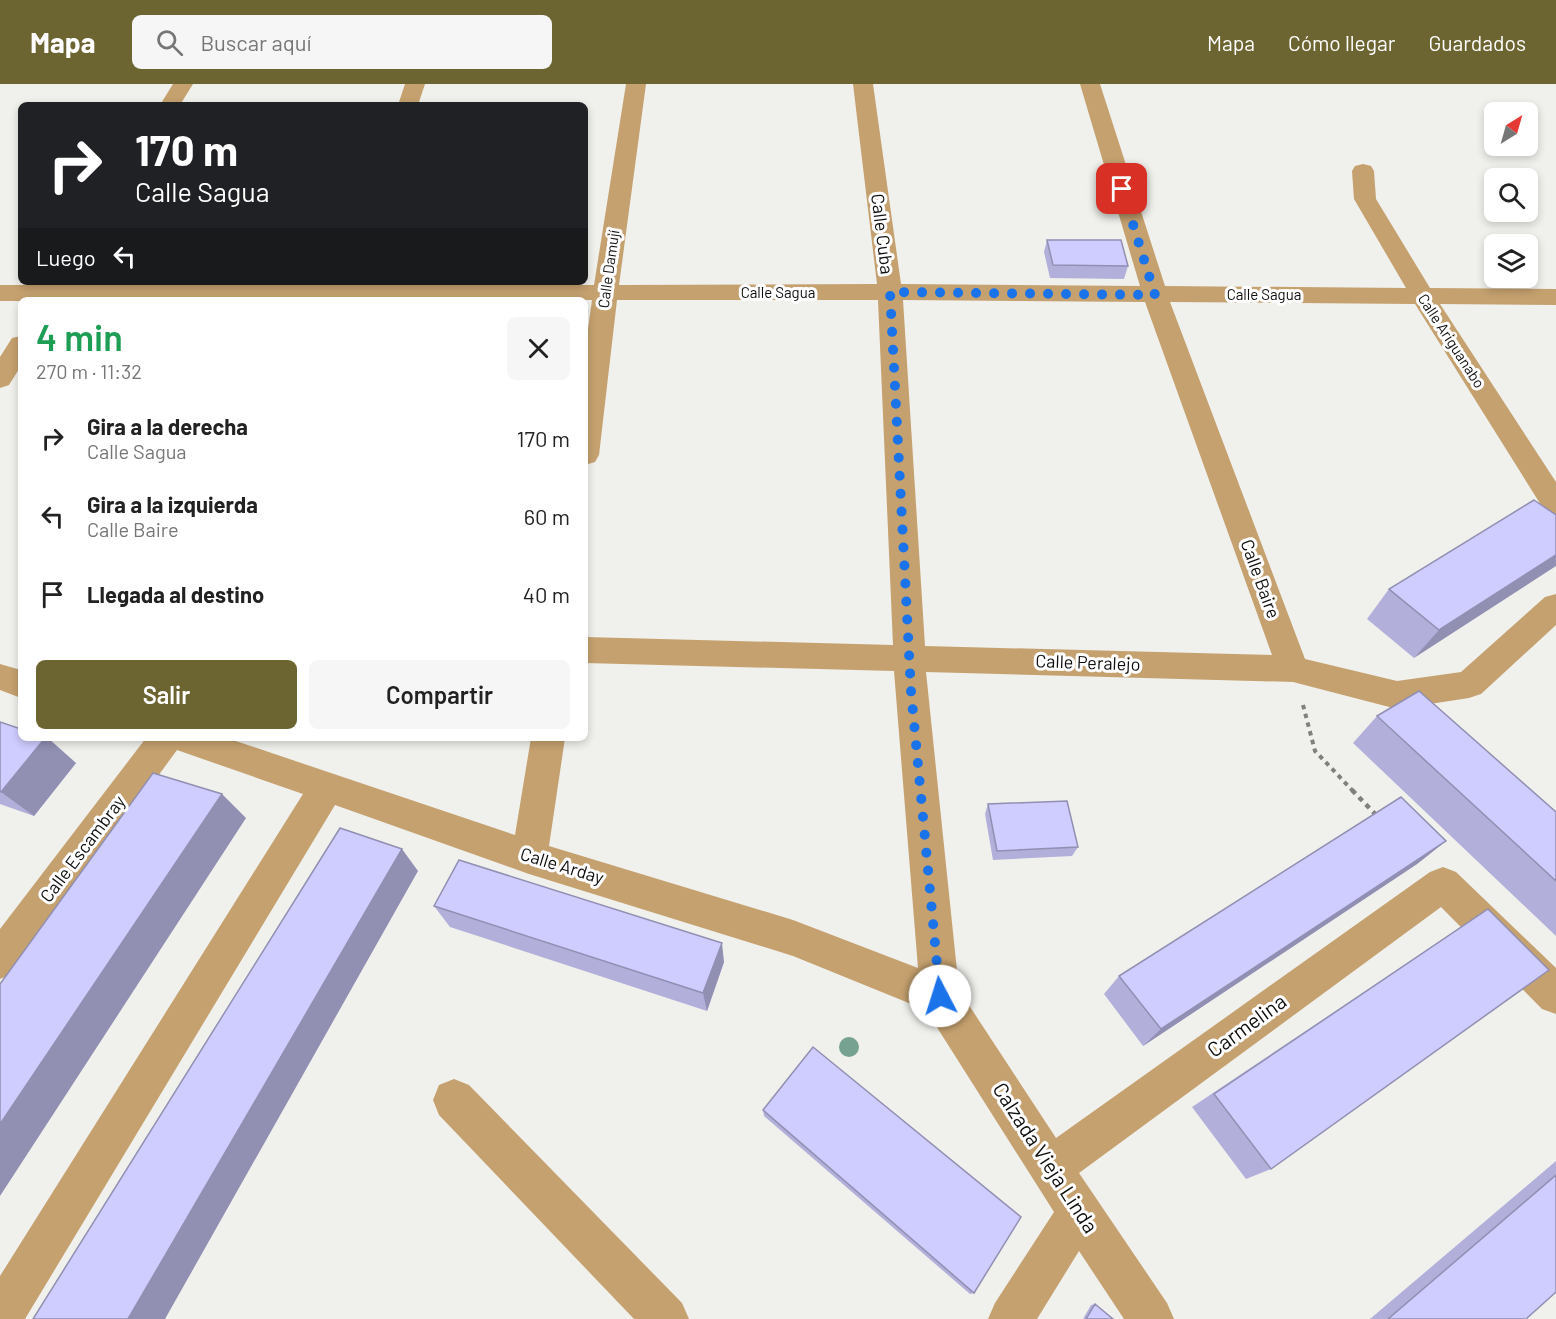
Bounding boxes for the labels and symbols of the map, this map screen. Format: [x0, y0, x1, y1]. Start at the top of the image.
north arrow [1484, 102, 1538, 156]
pin [1096, 163, 1147, 214]
street label: Calle Cuba [867, 192, 899, 275]
street label: Calle Damují [594, 229, 622, 309]
street label: Calle Sagua [741, 283, 815, 301]
street label: Calle Sagua [1227, 285, 1301, 303]
street label: Calle Ariguanabo [1415, 290, 1489, 391]
street label: Calle Baire [1236, 536, 1285, 621]
street label: Calle Peralejo [1035, 649, 1141, 675]
street label: Calle Escambray [35, 791, 130, 906]
street label: Calle Arday [518, 842, 607, 888]
position arrow [908, 964, 972, 1028]
street label: Carmelina [1202, 988, 1291, 1062]
street label: Calzada Vieja Linda [988, 1077, 1104, 1237]

